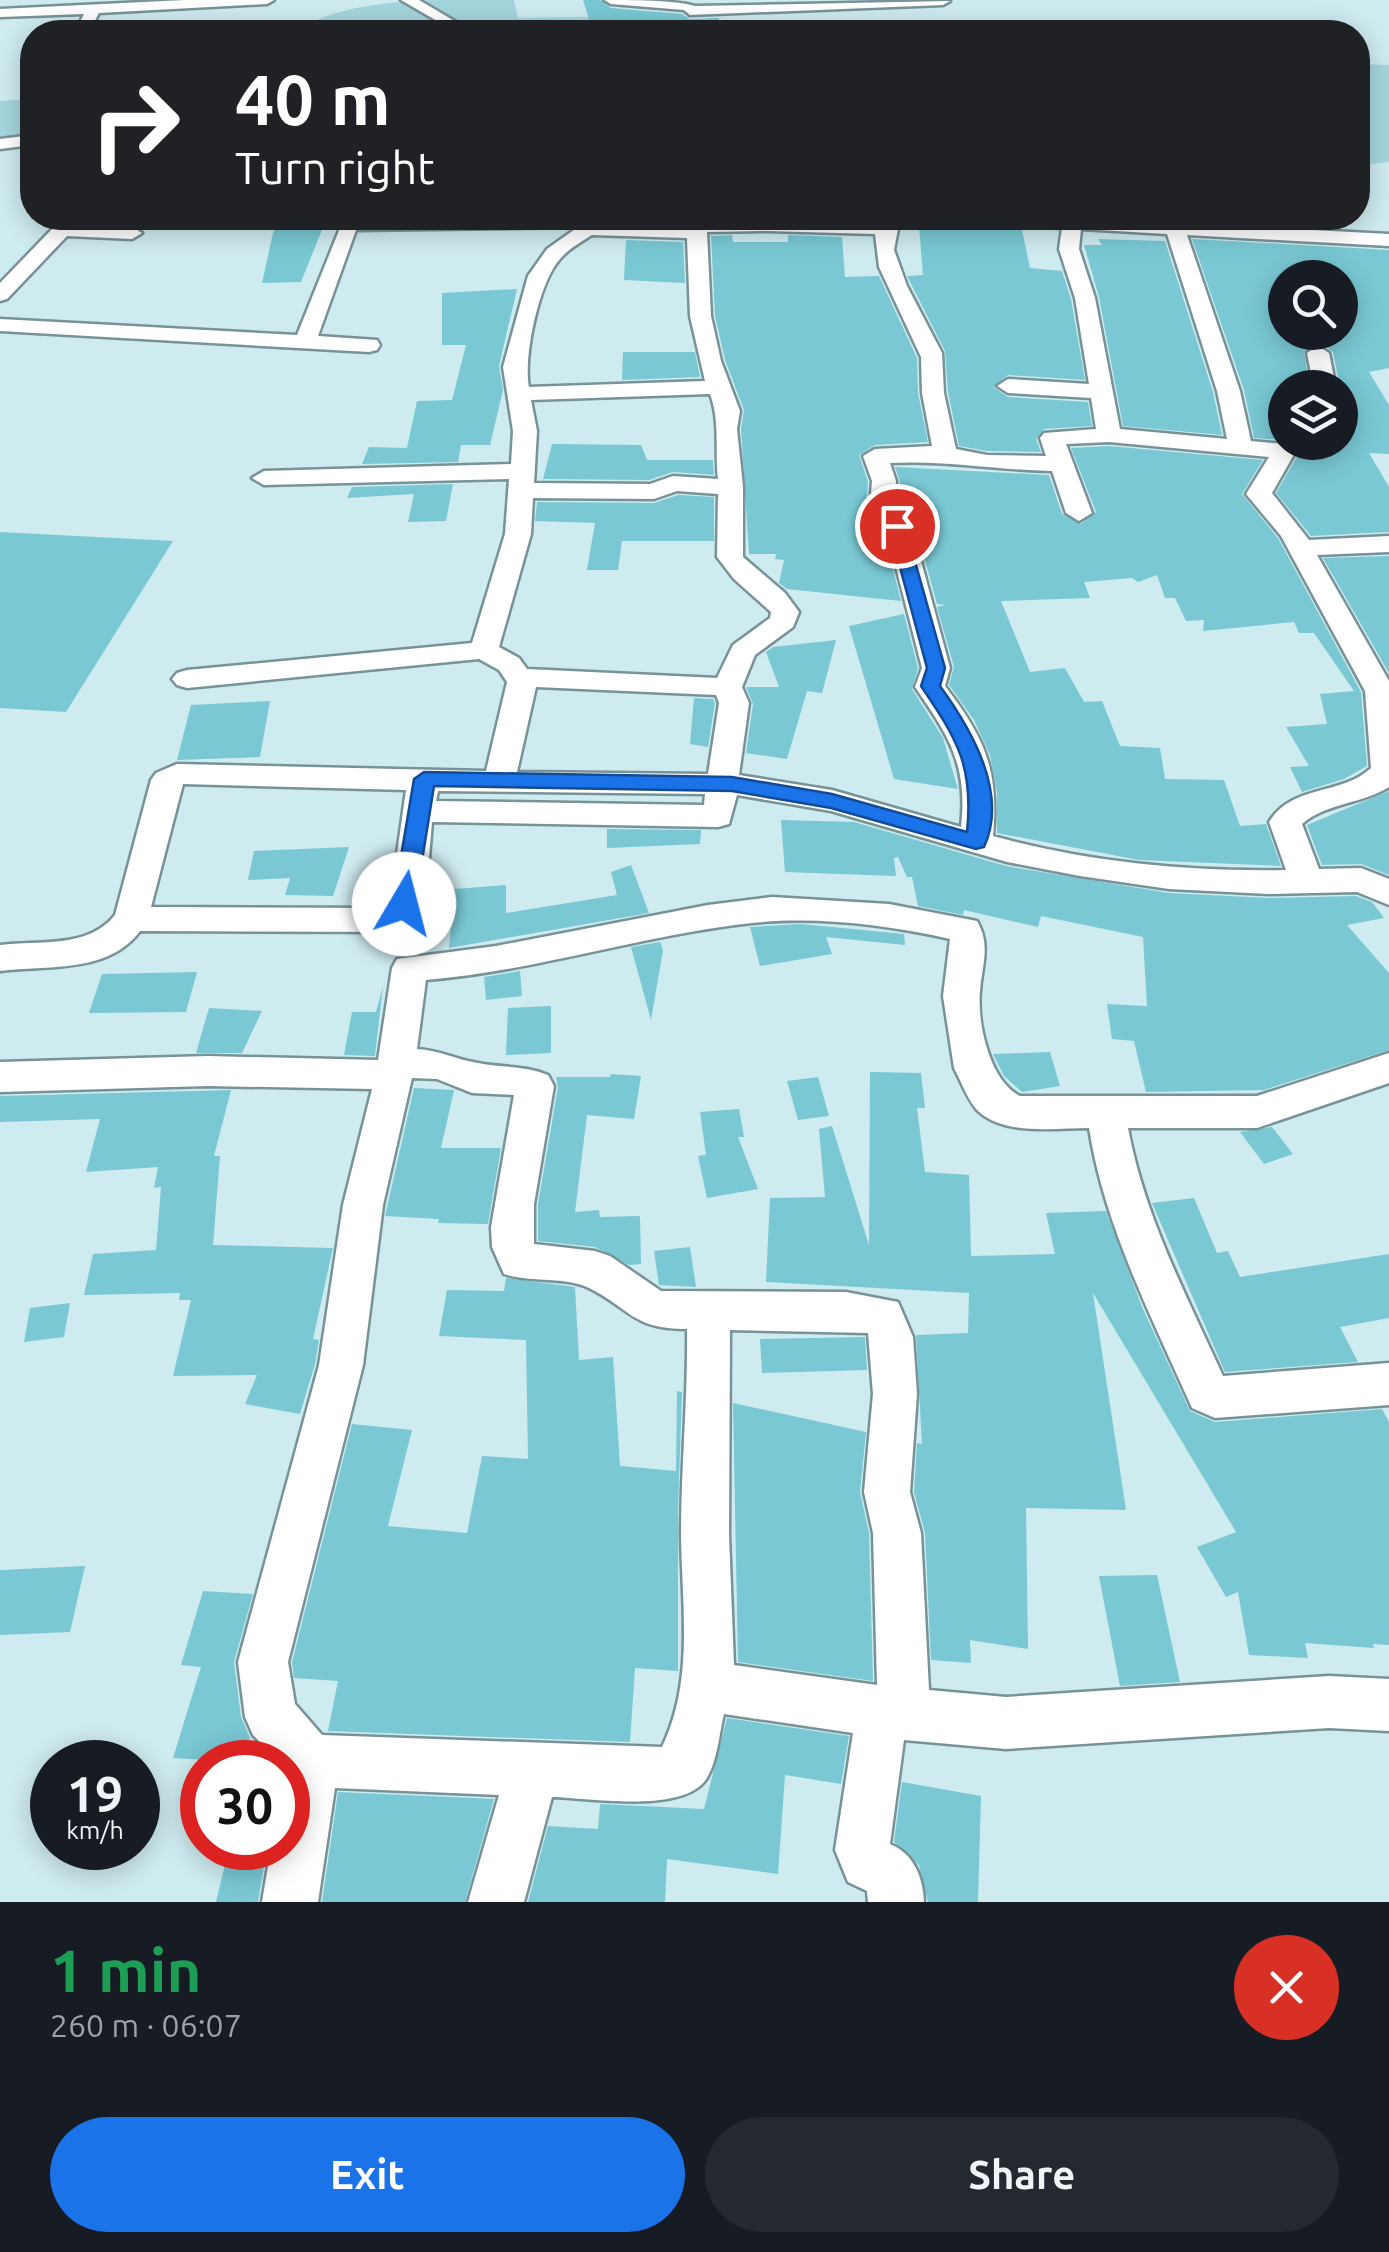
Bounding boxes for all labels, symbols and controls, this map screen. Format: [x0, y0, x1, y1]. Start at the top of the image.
icon: right [70, 60, 200, 190]
text: 40 m [235, 60, 391, 138]
text: Turn right [235, 142, 435, 193]
map controls [1268, 260, 1358, 460]
button: search [1268, 260, 1358, 350]
button: layers [1268, 370, 1358, 460]
pin [855, 484, 940, 569]
icon: arrive [870, 499, 925, 554]
position arrow [352, 852, 456, 956]
speed limit sign: 30 [180, 1740, 310, 1870]
text: 19 [67, 1765, 123, 1821]
text: km/h [66, 1816, 124, 1844]
button: close [1234, 1935, 1339, 2040]
text: 1 min [50, 1936, 202, 2003]
text: 260 m · 06:07 [50, 2007, 242, 2043]
button: Exit [50, 2117, 685, 2232]
button: Share [705, 2117, 1339, 2232]

